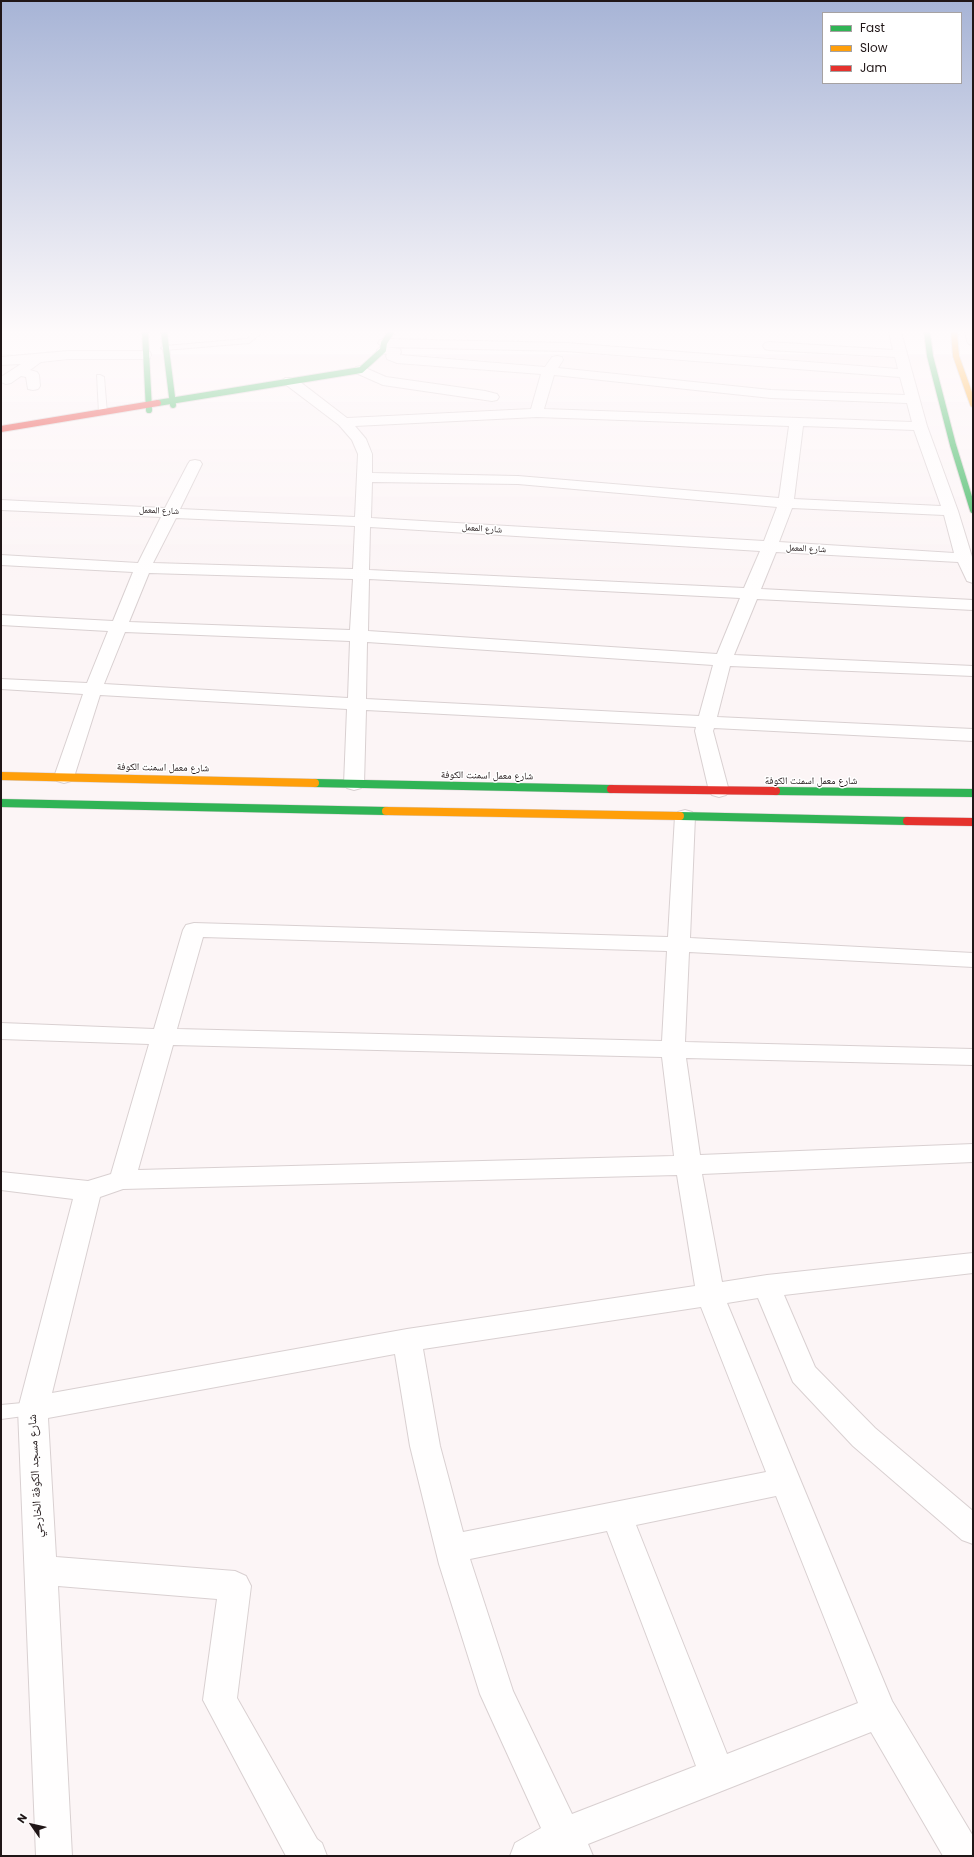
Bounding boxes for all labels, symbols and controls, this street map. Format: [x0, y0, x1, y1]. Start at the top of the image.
legend [822, 12, 962, 84]
text: Fast [860, 19, 885, 36]
text: Slow [860, 39, 888, 56]
text: Jam [860, 59, 887, 76]
street label: شارع المعمل [139, 505, 179, 517]
street label: شارع المعمل [462, 522, 502, 536]
street label: شارع المعمل [786, 543, 826, 555]
street label: شارع معمل اسمنت الكوفة [117, 761, 209, 775]
street label: شارع معمل اسمنت الكوفة [441, 769, 533, 783]
street label: شارع معمل اسمنت الكوفة [765, 775, 857, 787]
street label: شارع مسجد الكوفة الخارجي [26, 1414, 46, 1538]
north arrow [12, 1805, 52, 1845]
text: N [13, 1810, 31, 1826]

